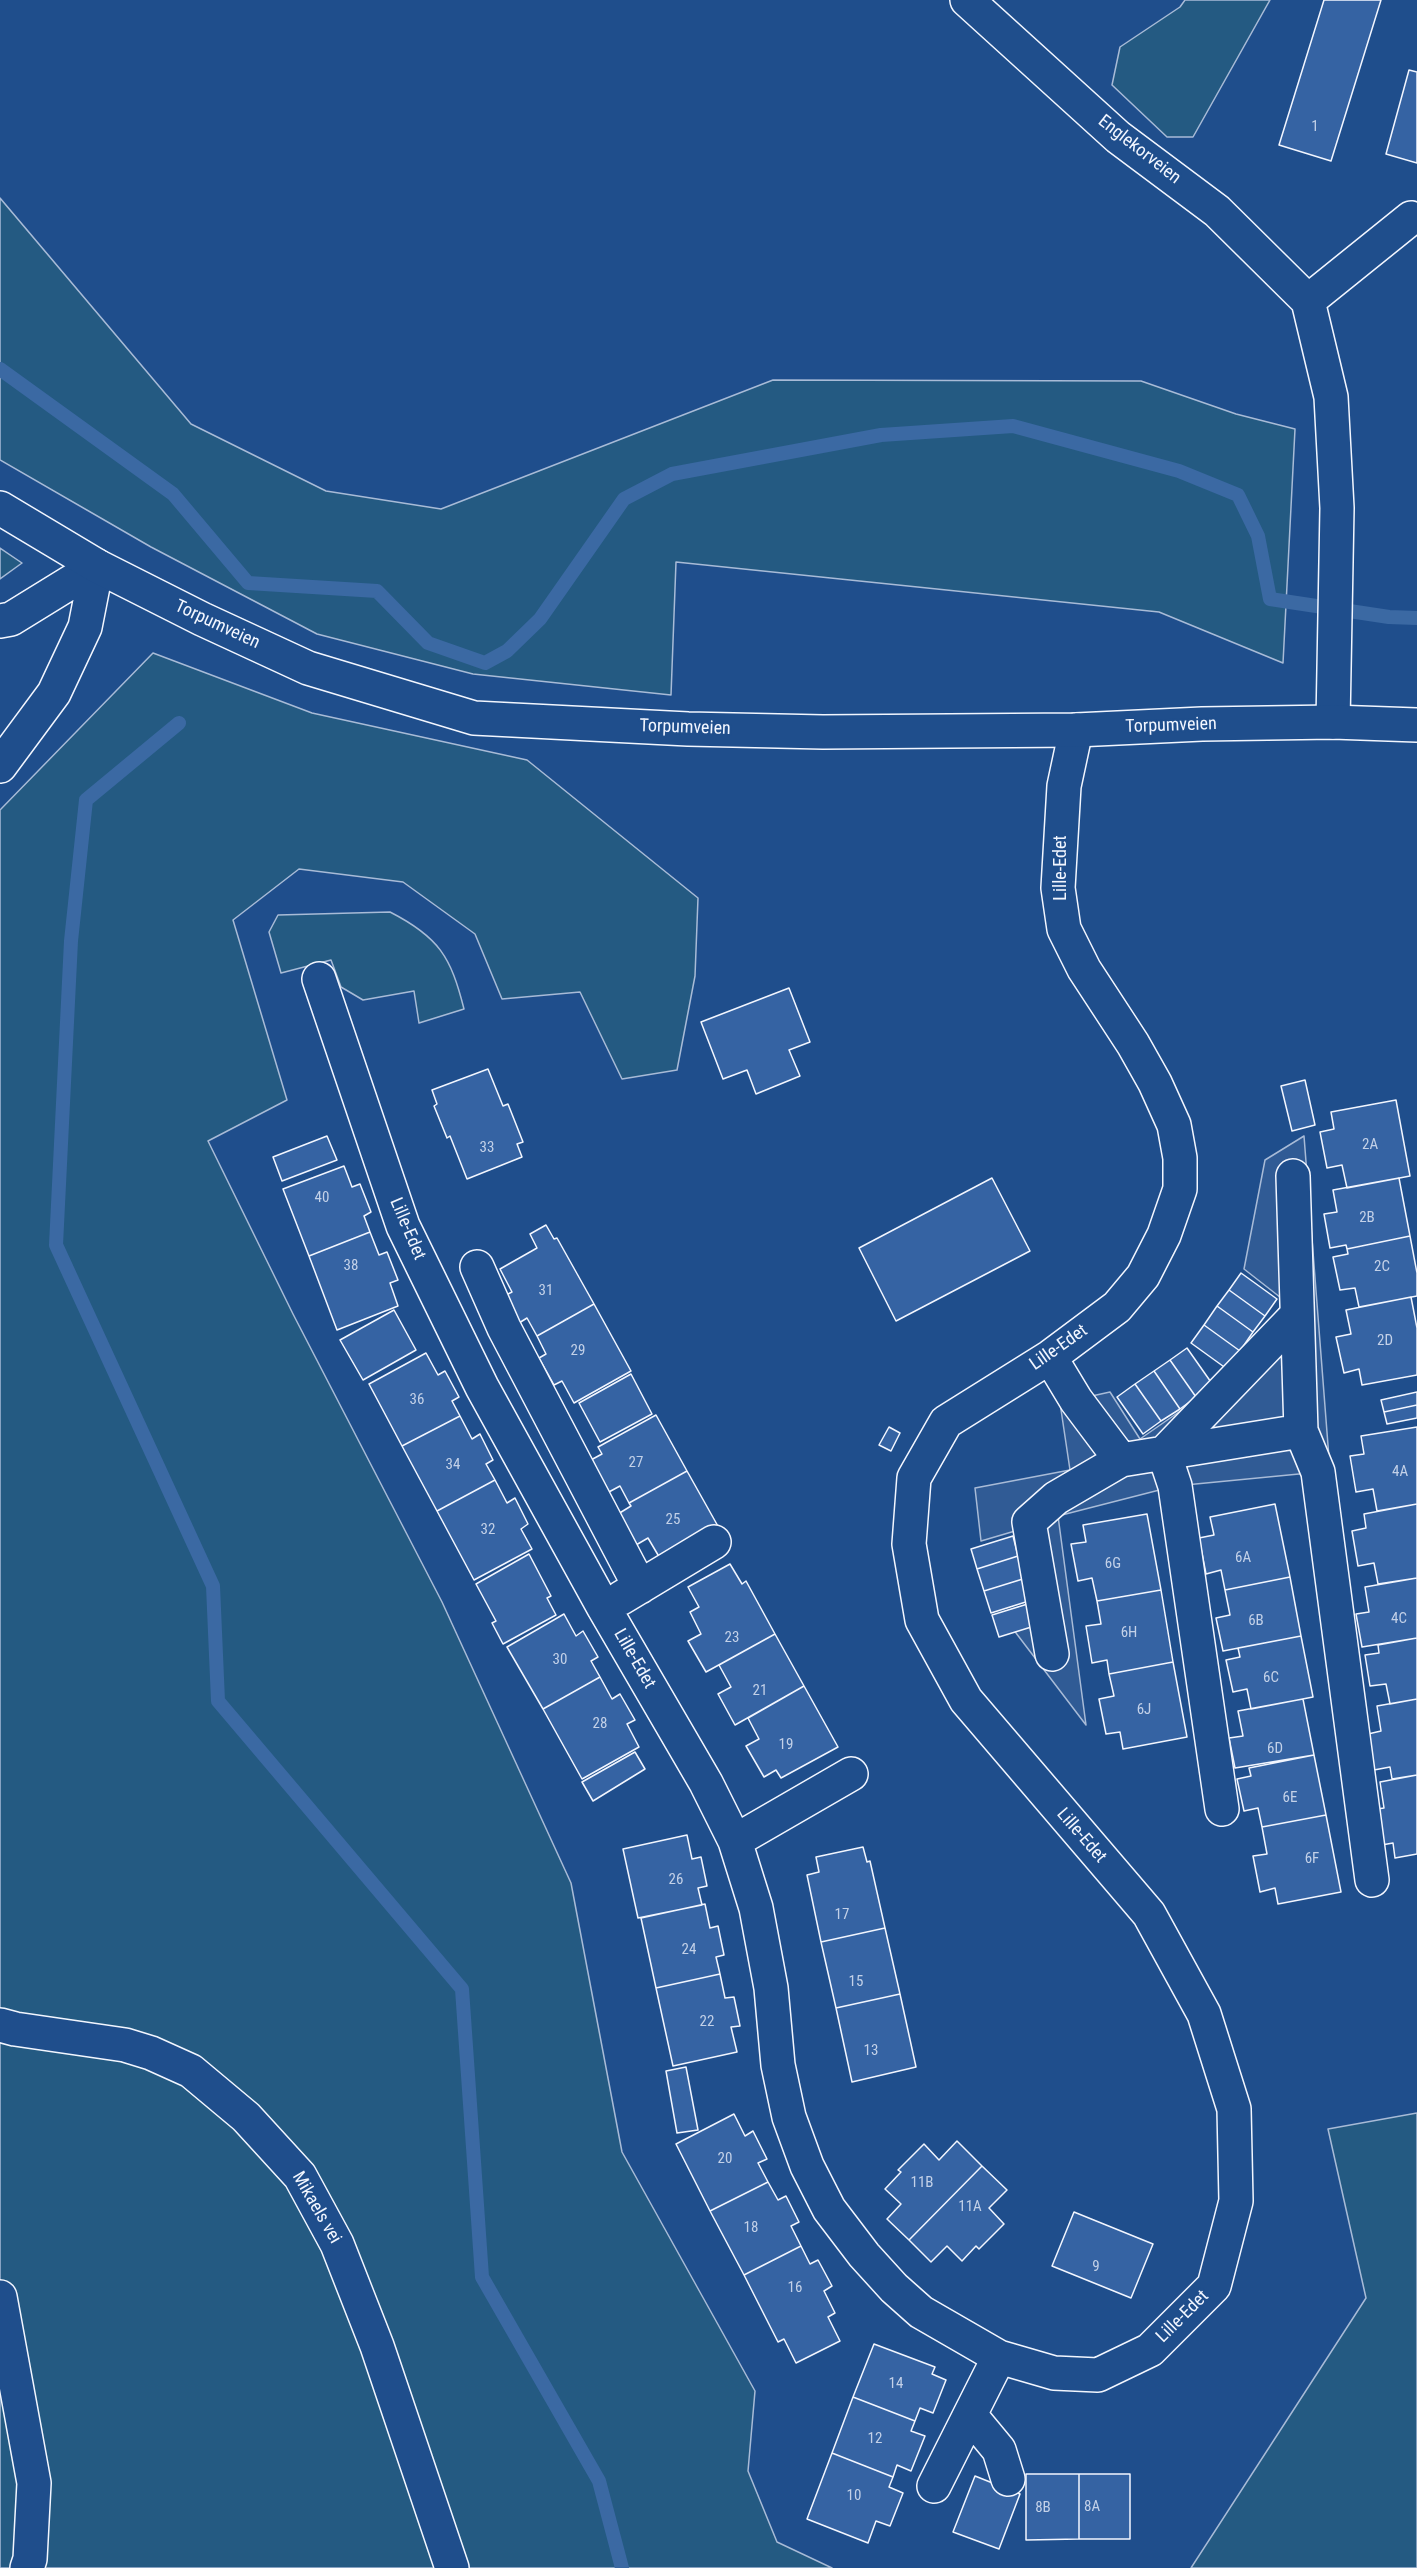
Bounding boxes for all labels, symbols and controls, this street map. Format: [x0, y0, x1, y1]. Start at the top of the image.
street label: Englekorveien [1093, 111, 1185, 189]
house number: 1 [1311, 118, 1319, 136]
street label: Torpumveien [171, 596, 263, 654]
street label: Torpumveien [1125, 714, 1217, 738]
street label: Torpumveien [639, 716, 731, 740]
street label: Lille-Edet [1050, 835, 1072, 901]
house number: 2A [1362, 1136, 1378, 1154]
house number: 33 [480, 1139, 494, 1157]
house number: 40 [315, 1189, 329, 1207]
street label: Lille-Edet [384, 1195, 430, 1263]
house number: 2B [1359, 1209, 1375, 1227]
house number: 38 [344, 1257, 358, 1275]
house number: 2C [1374, 1258, 1390, 1276]
house number: 31 [539, 1282, 553, 1300]
street label: Lille-Edet [1026, 1320, 1092, 1376]
house number: 2D [1377, 1332, 1393, 1350]
house number: 29 [571, 1342, 585, 1360]
house number: 36 [410, 1391, 424, 1409]
house number: 27 [629, 1454, 643, 1472]
house number: 34 [446, 1456, 460, 1474]
house number: 4A [1392, 1463, 1408, 1481]
house number: 25 [666, 1511, 680, 1529]
house number: 32 [481, 1521, 495, 1539]
house number: 6A [1235, 1549, 1251, 1567]
house number: 6G [1105, 1555, 1121, 1573]
house number: 4C [1391, 1610, 1407, 1628]
house number: 6B [1248, 1612, 1264, 1630]
house number: 6H [1121, 1624, 1137, 1642]
street label: Lille-Edet [608, 1625, 660, 1693]
house number: 23 [725, 1629, 739, 1647]
house number: 30 [553, 1651, 567, 1669]
house number: 6C [1263, 1669, 1279, 1687]
house number: 21 [753, 1682, 767, 1700]
house number: 6J [1137, 1701, 1151, 1719]
house number: 28 [593, 1715, 607, 1733]
house number: 19 [779, 1736, 793, 1754]
house number: 6D [1267, 1740, 1283, 1758]
house number: 6E [1283, 1789, 1297, 1807]
street label: Lille-Edet [1051, 1804, 1111, 1868]
house number: 6F [1305, 1850, 1319, 1868]
house number: 26 [669, 1871, 683, 1889]
house number: 17 [835, 1906, 849, 1924]
house number: 24 [682, 1941, 696, 1959]
house number: 15 [849, 1973, 863, 1991]
house number: 22 [700, 2013, 714, 2031]
house number: 13 [864, 2042, 878, 2060]
house number: 20 [718, 2150, 732, 2168]
street label: Mikaels vei [287, 2168, 345, 2248]
house number: 11B [911, 2174, 933, 2192]
house number: 11A [958, 2198, 982, 2216]
house number: 18 [744, 2219, 758, 2237]
house number: 9 [1092, 2258, 1100, 2276]
house number: 16 [788, 2279, 802, 2297]
street label: Lille-Edet [1152, 2286, 1214, 2348]
house number: 14 [889, 2375, 903, 2393]
house number: 12 [868, 2430, 882, 2448]
house number: 10 [847, 2487, 861, 2505]
house number: 8A [1084, 2498, 1100, 2516]
house number: 8B [1035, 2499, 1051, 2517]

